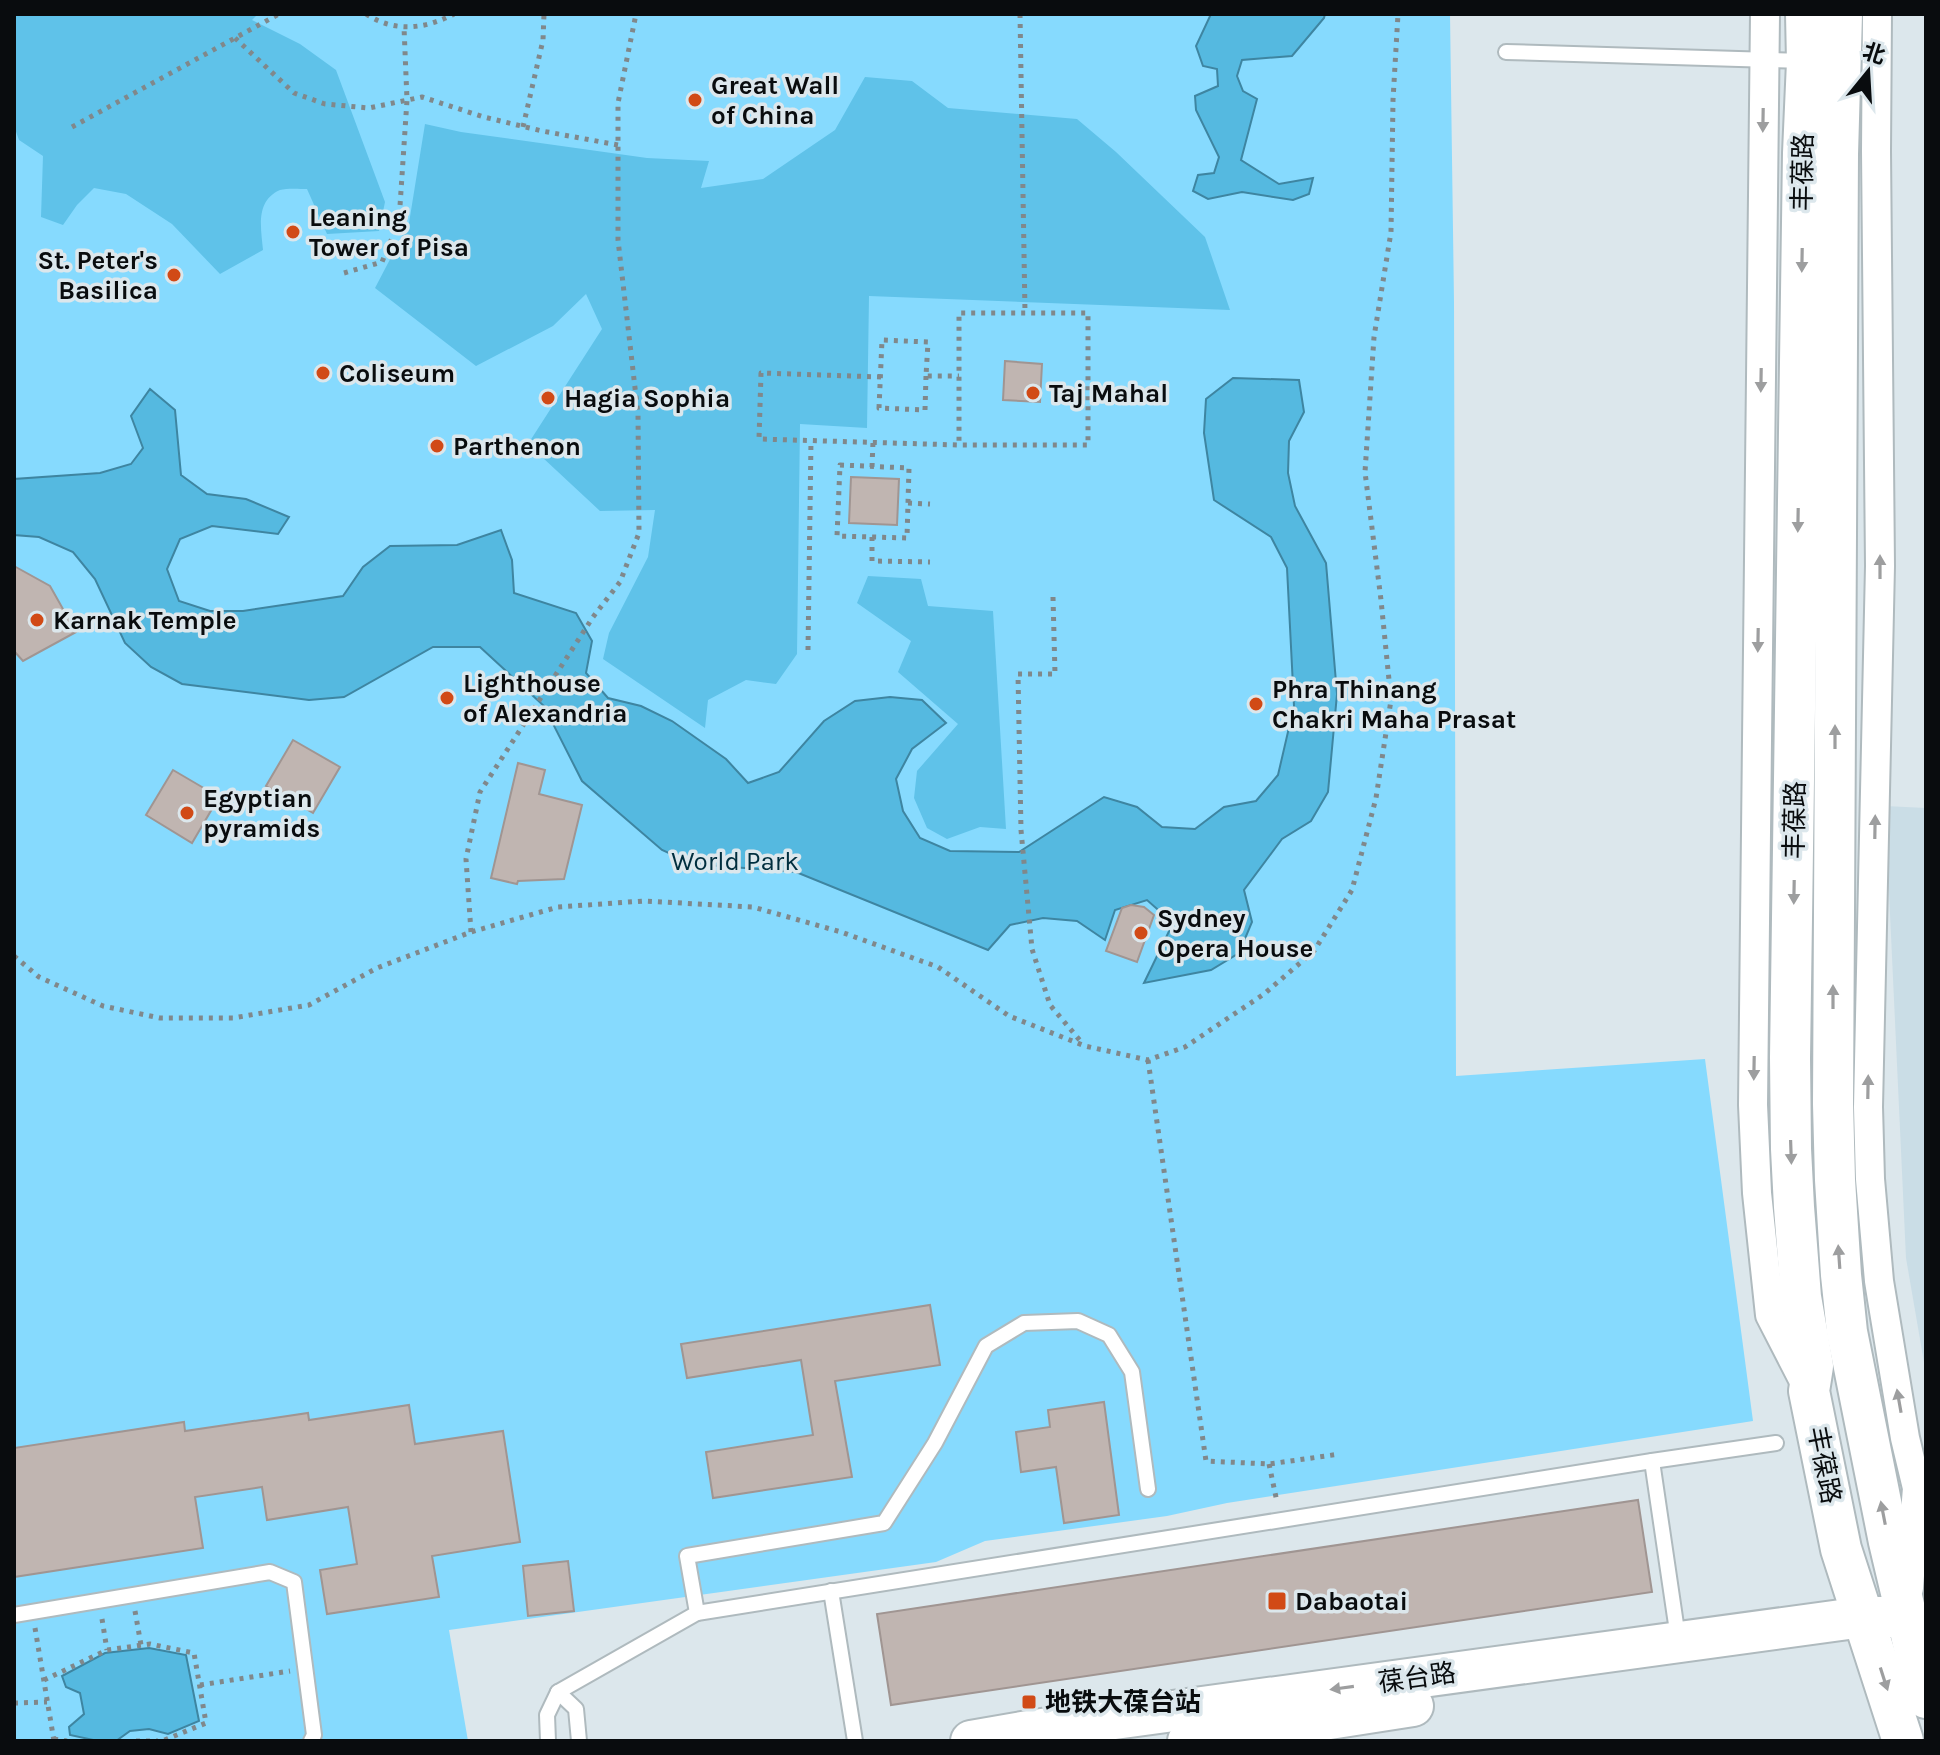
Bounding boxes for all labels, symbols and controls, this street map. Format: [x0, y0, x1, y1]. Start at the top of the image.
north arrow [1828, 32, 1908, 112]
text: 北 [1859, 38, 1888, 70]
place label: Great Wall of China [711, 70, 839, 131]
marker: Great Wall of China [686, 91, 704, 109]
one-way arrow [1757, 108, 1770, 133]
street label: 丰葆路 [1787, 133, 1819, 211]
place label: Leaning Tower of Pisa [309, 202, 469, 263]
marker: Leaning Tower of Pisa [284, 223, 302, 241]
place label: St. Peter's Basilica [38, 245, 158, 306]
one-way arrow [1795, 248, 1808, 273]
marker: St. Peter's Basilica [165, 266, 183, 284]
place label: Coliseum [339, 358, 455, 389]
marker: Coliseum [314, 364, 332, 382]
one-way arrow [1755, 368, 1767, 393]
place label: Taj Mahal [1049, 378, 1168, 409]
place label: Hagia Sophia [564, 383, 730, 414]
marker: Taj Mahal [1024, 384, 1042, 402]
marker: Hagia Sophia [539, 389, 557, 407]
place label: Parthenon [453, 431, 581, 462]
marker: Parthenon [428, 437, 446, 455]
one-way arrow [1792, 508, 1805, 533]
one-way arrow [1874, 554, 1886, 579]
place label: Karnak Temple [53, 605, 236, 636]
marker: Karnak Temple [28, 611, 46, 629]
one-way arrow [1752, 628, 1764, 653]
place label: Lighthouse of Alexandria [463, 668, 628, 729]
place label: Phra Thinang Chakri Maha Prasat [1272, 674, 1516, 735]
marker: Lighthouse of Alexandria [438, 689, 456, 707]
marker: Phra Thinang Chakri Maha Prasat [1247, 695, 1265, 713]
one-way arrow [1829, 724, 1841, 749]
street label: 丰葆路 [1779, 781, 1811, 859]
place label: Egyptian pyramids [203, 783, 320, 844]
marker: Egyptian pyramids [178, 804, 196, 822]
one-way arrow [1868, 814, 1881, 839]
park label: World Park [671, 846, 799, 877]
one-way arrow [1788, 880, 1800, 905]
place label: Sydney Opera House [1157, 903, 1313, 964]
marker: Sydney Opera House [1132, 924, 1150, 942]
one-way arrow [1827, 984, 1839, 1009]
one-way arrow [1748, 1056, 1760, 1081]
one-way arrow [1862, 1074, 1875, 1099]
one-way arrow [1785, 1140, 1798, 1165]
one-way arrow [1833, 1244, 1846, 1269]
one-way arrow [1892, 1388, 1904, 1413]
street label: 丰葆路 [1801, 1424, 1847, 1506]
one-way arrow [1876, 1500, 1889, 1525]
place label: Dabaotai [1295, 1586, 1408, 1617]
marker: Dabaotai [1266, 1590, 1288, 1612]
street label: 葆台路 [1376, 1657, 1458, 1699]
one-way arrow [1878, 1667, 1890, 1691]
one-way arrow [1329, 1682, 1354, 1695]
place label: 地铁大葆台站 [1045, 1687, 1201, 1718]
marker: 地铁大葆台站 [1020, 1693, 1038, 1711]

